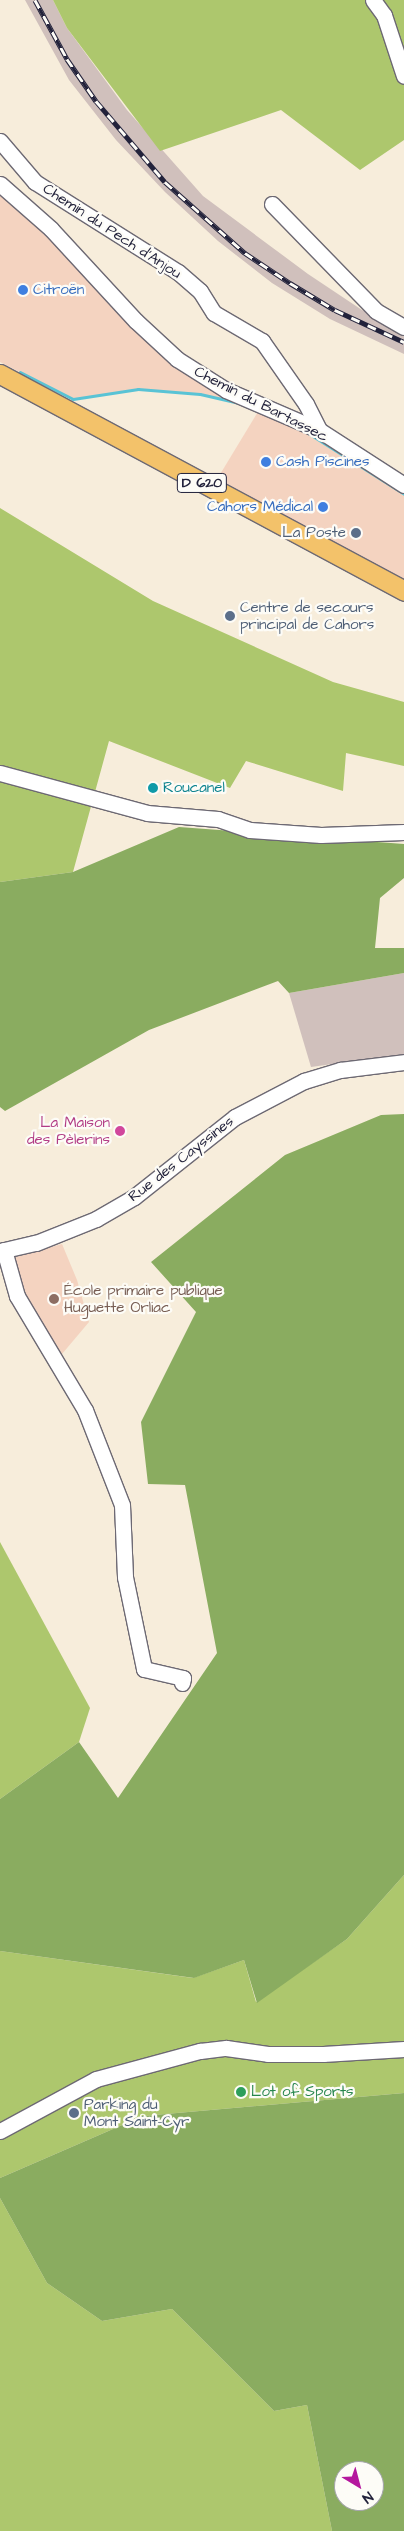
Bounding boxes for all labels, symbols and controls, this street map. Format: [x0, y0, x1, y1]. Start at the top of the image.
street label: Chemin du Pech d'Anjou [39, 179, 185, 283]
place label: Citroën [33, 281, 84, 299]
marker: Citroën [17, 284, 29, 296]
street label: Chemin du Bartassec [191, 362, 331, 446]
place label: Cash Piscines [276, 453, 369, 471]
marker: Cash Piscines [260, 456, 272, 468]
road number: D 620 [176, 472, 228, 494]
place label: Cahors Médical [207, 498, 313, 516]
marker: Cahors Médical [317, 501, 329, 513]
place label: La Poste [282, 524, 346, 542]
marker: La Poste [350, 527, 362, 539]
place label: Centre de secours principal de Cahors [240, 598, 374, 633]
marker: Centre de secours principal de Cahors [224, 610, 236, 622]
place label: Roucanel [163, 779, 225, 797]
marker: Roucanel [147, 782, 159, 794]
street label: Rue des Cayssines [125, 1112, 237, 1206]
place label: La Maison des Pèlerins [27, 1113, 110, 1148]
marker: La Maison des Pèlerins [114, 1125, 126, 1137]
place label: École primaire publique Huguette Orliac [64, 1281, 223, 1316]
marker: École primaire publique Huguette Orliac [48, 1293, 60, 1305]
place label: Lot of Sports [251, 2083, 354, 2101]
marker: Lot of Sports [235, 2086, 247, 2098]
place label: Parking du Mont Saint-Cyr [84, 2095, 189, 2130]
marker: Parking du Mont Saint-Cyr [68, 2107, 80, 2119]
north arrow [334, 2461, 384, 2511]
text: N [358, 2487, 377, 2508]

